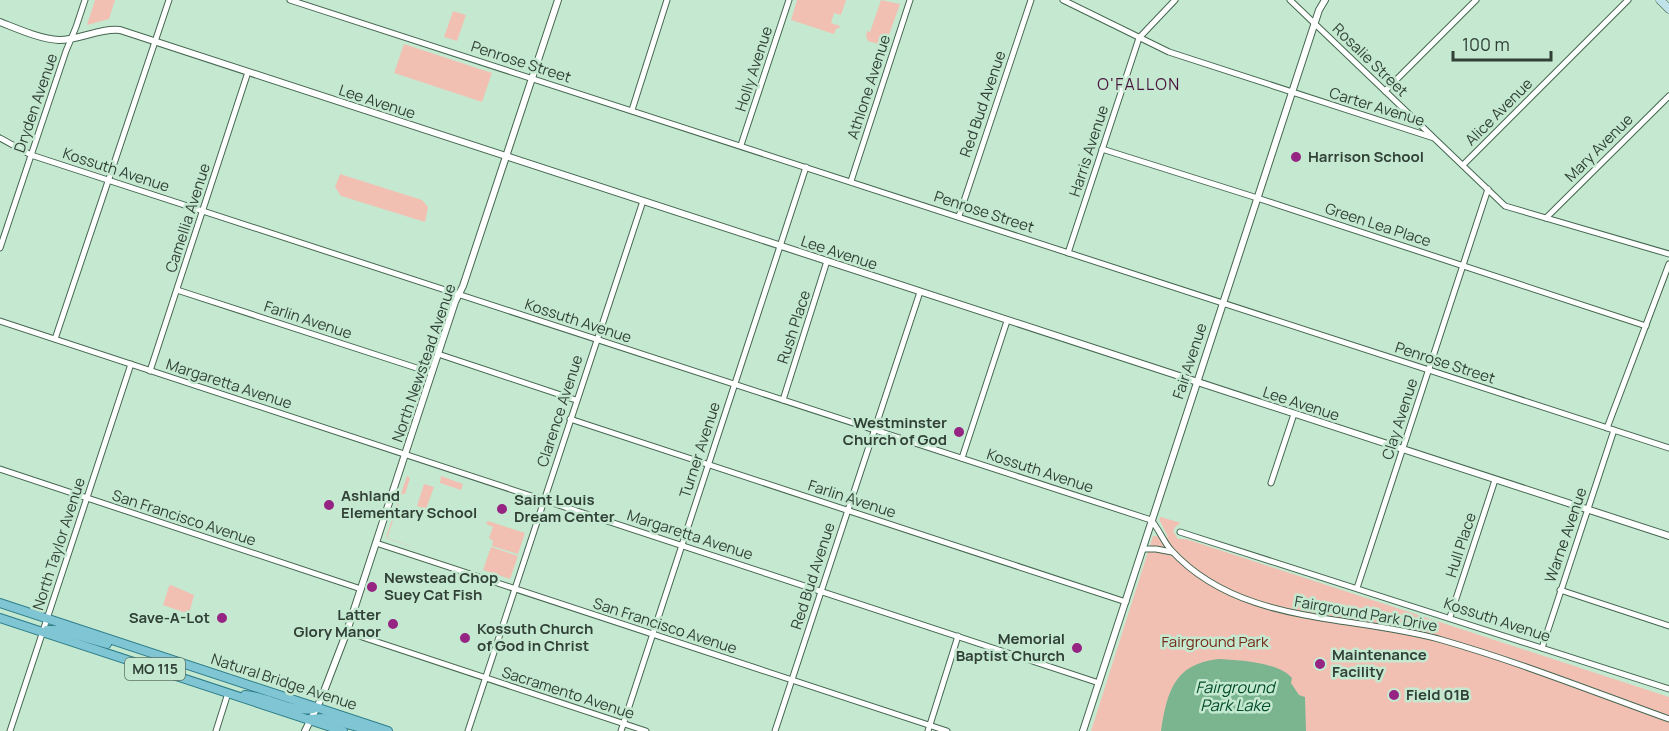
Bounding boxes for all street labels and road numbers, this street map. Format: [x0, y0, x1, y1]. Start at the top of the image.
street label: Rosalie Street [1328, 18, 1413, 101]
street label: Holly Avenue [730, 23, 777, 114]
street label: Athlone Avenue [842, 32, 895, 142]
street label: Penrose Street [468, 35, 574, 88]
street label: Red Bud Avenue [954, 48, 1011, 160]
street label: Dryden Avenue [9, 50, 62, 155]
street label: Alice Avenue [1460, 73, 1537, 150]
street label: Lee Avenue [336, 79, 418, 124]
street label: Carter Avenue [1327, 82, 1428, 131]
street label: Harris Avenue [1064, 102, 1113, 199]
street label: Mary Avenue [1560, 109, 1638, 186]
street label: Kossuth Avenue [60, 142, 172, 197]
street label: Camellia Avenue [160, 160, 215, 275]
street label: Penrose Street [931, 185, 1037, 238]
street label: Green Lea Place [1322, 197, 1434, 252]
street label: Lee Avenue [798, 230, 880, 275]
street label: North Newstead Avenue [387, 281, 461, 445]
street label: Rush Place [772, 287, 815, 366]
street label: Kossuth Avenue [522, 293, 634, 348]
street label: Farlin Avenue [262, 295, 355, 344]
street label: Fair Avenue [1167, 320, 1212, 402]
street label: Penrose Street [1392, 336, 1498, 389]
street label: Clarence Avenue [532, 352, 588, 469]
street label: Margaretta Avenue [164, 353, 295, 414]
street label: Clay Avenue [1376, 375, 1423, 462]
street label: Lee Avenue [1260, 381, 1342, 426]
street label: Turner Avenue [674, 399, 725, 501]
street label: Kossuth Avenue [984, 443, 1096, 498]
street label: Farlin Avenue [806, 474, 899, 523]
street label: North Taylor Avenue [27, 475, 90, 613]
street label: San Francisco Avenue [110, 484, 259, 551]
street label: Warne Avenue [1539, 484, 1592, 585]
street label: Margaretta Avenue [625, 504, 756, 565]
street label: Hull Place [1440, 510, 1481, 580]
street label: Red Bud Avenue [785, 519, 840, 632]
street label: Fairground Park Drive [1293, 591, 1439, 636]
street label: San Francisco Avenue [591, 592, 740, 659]
street label: Kossuth Avenue [1441, 592, 1553, 647]
street label: Natural Bridge Avenue [208, 648, 360, 715]
road number: MO 115 [125, 658, 185, 680]
street label: Sacramento Avenue [499, 661, 637, 724]

